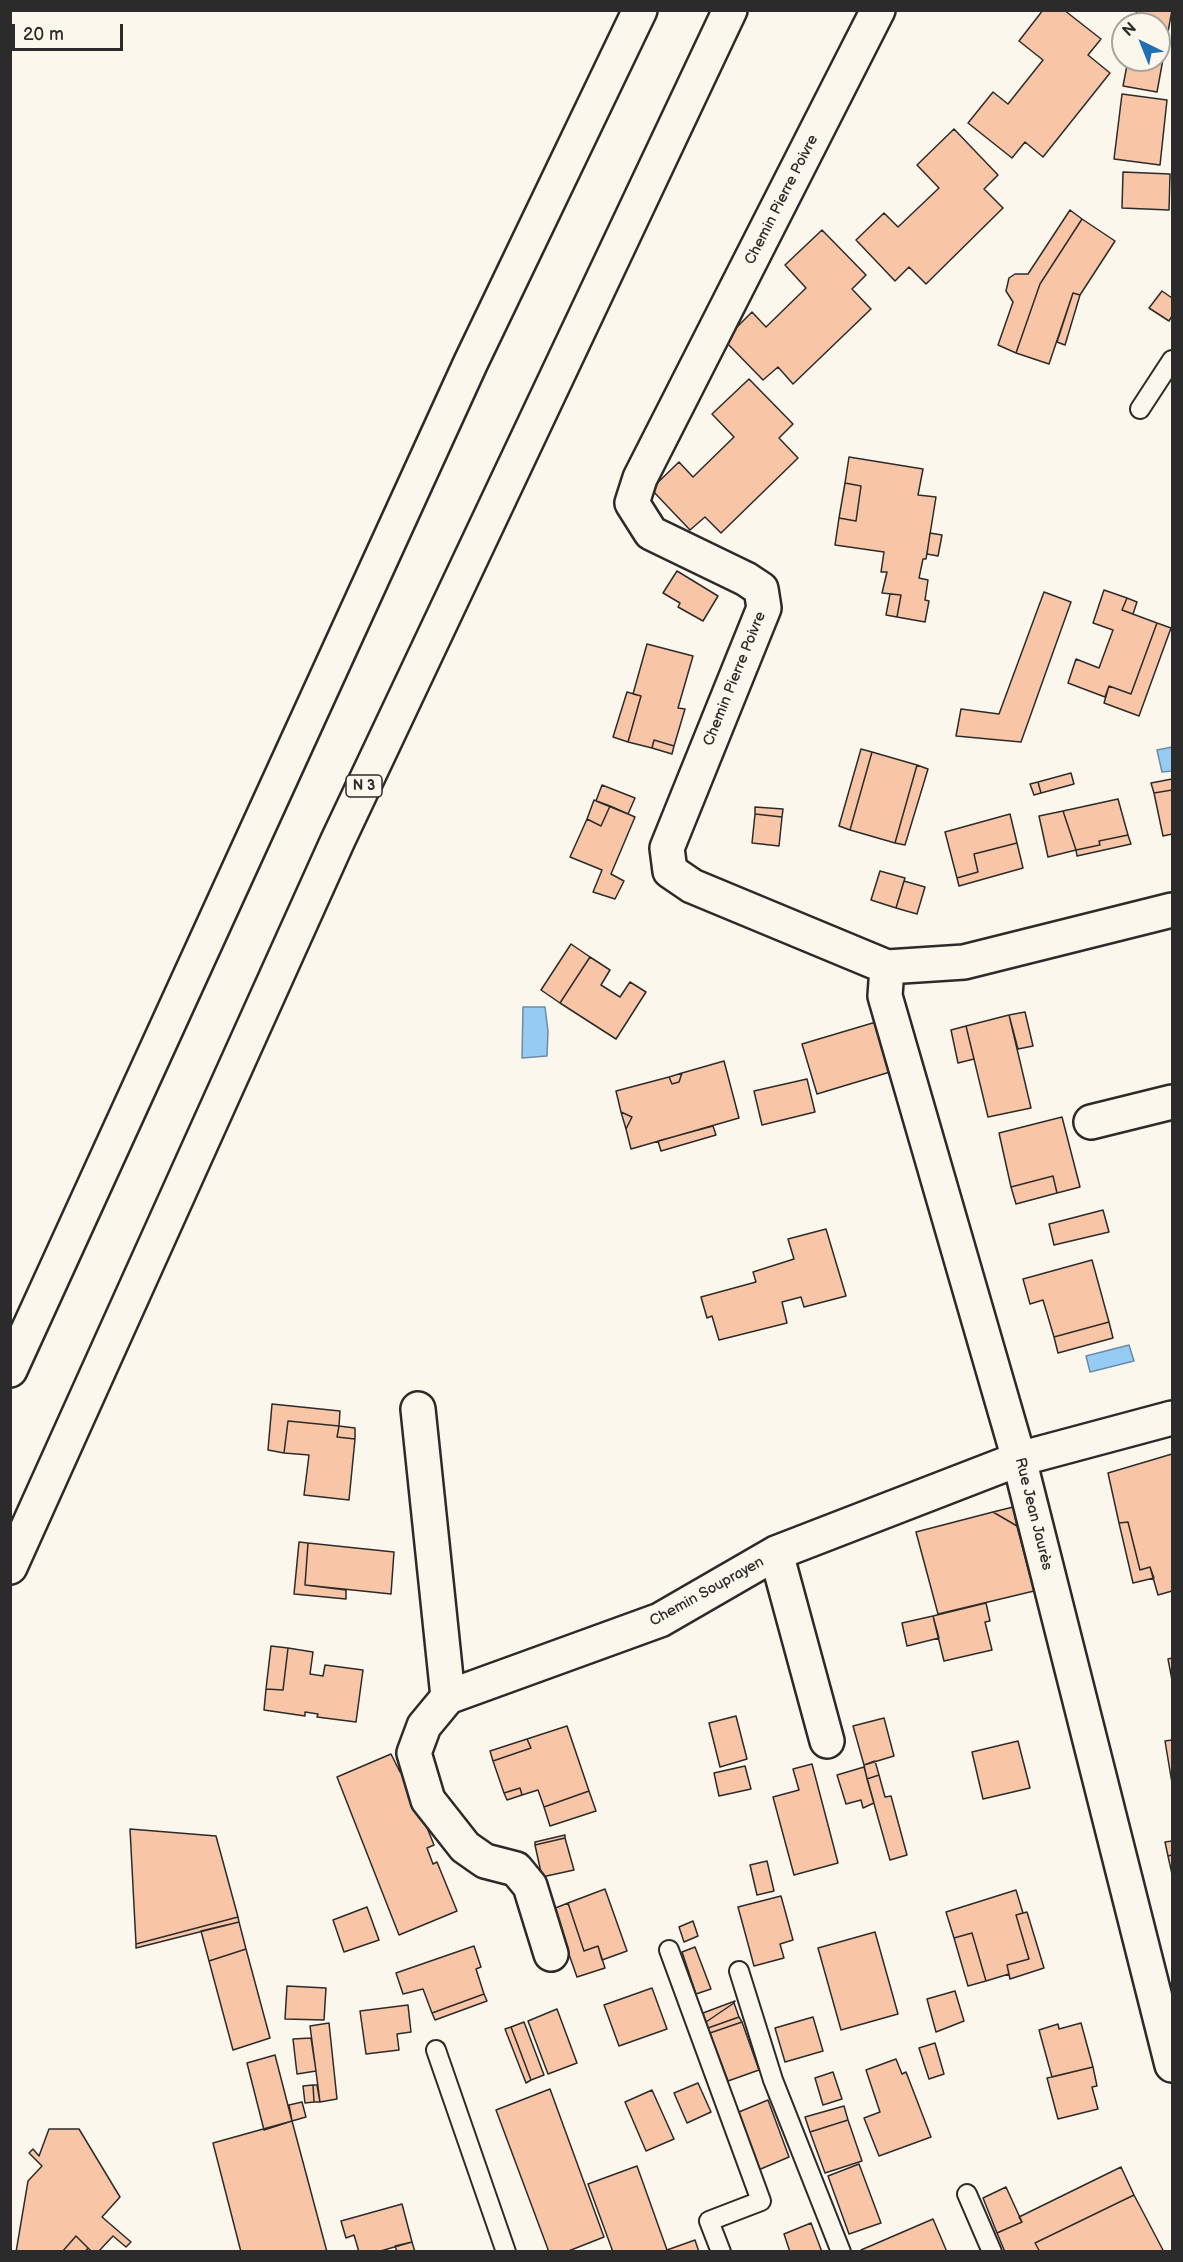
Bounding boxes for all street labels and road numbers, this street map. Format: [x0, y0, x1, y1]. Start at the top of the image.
street label: Chemin Pierre Poivre [741, 132, 823, 268]
street label: Chemin Pierre Poivre [700, 609, 770, 749]
road number: N 3 [346, 775, 382, 797]
street label: Rue Jean Jaurès [1010, 1456, 1056, 1572]
street label: Chemin Souprayen [647, 1553, 767, 1631]

